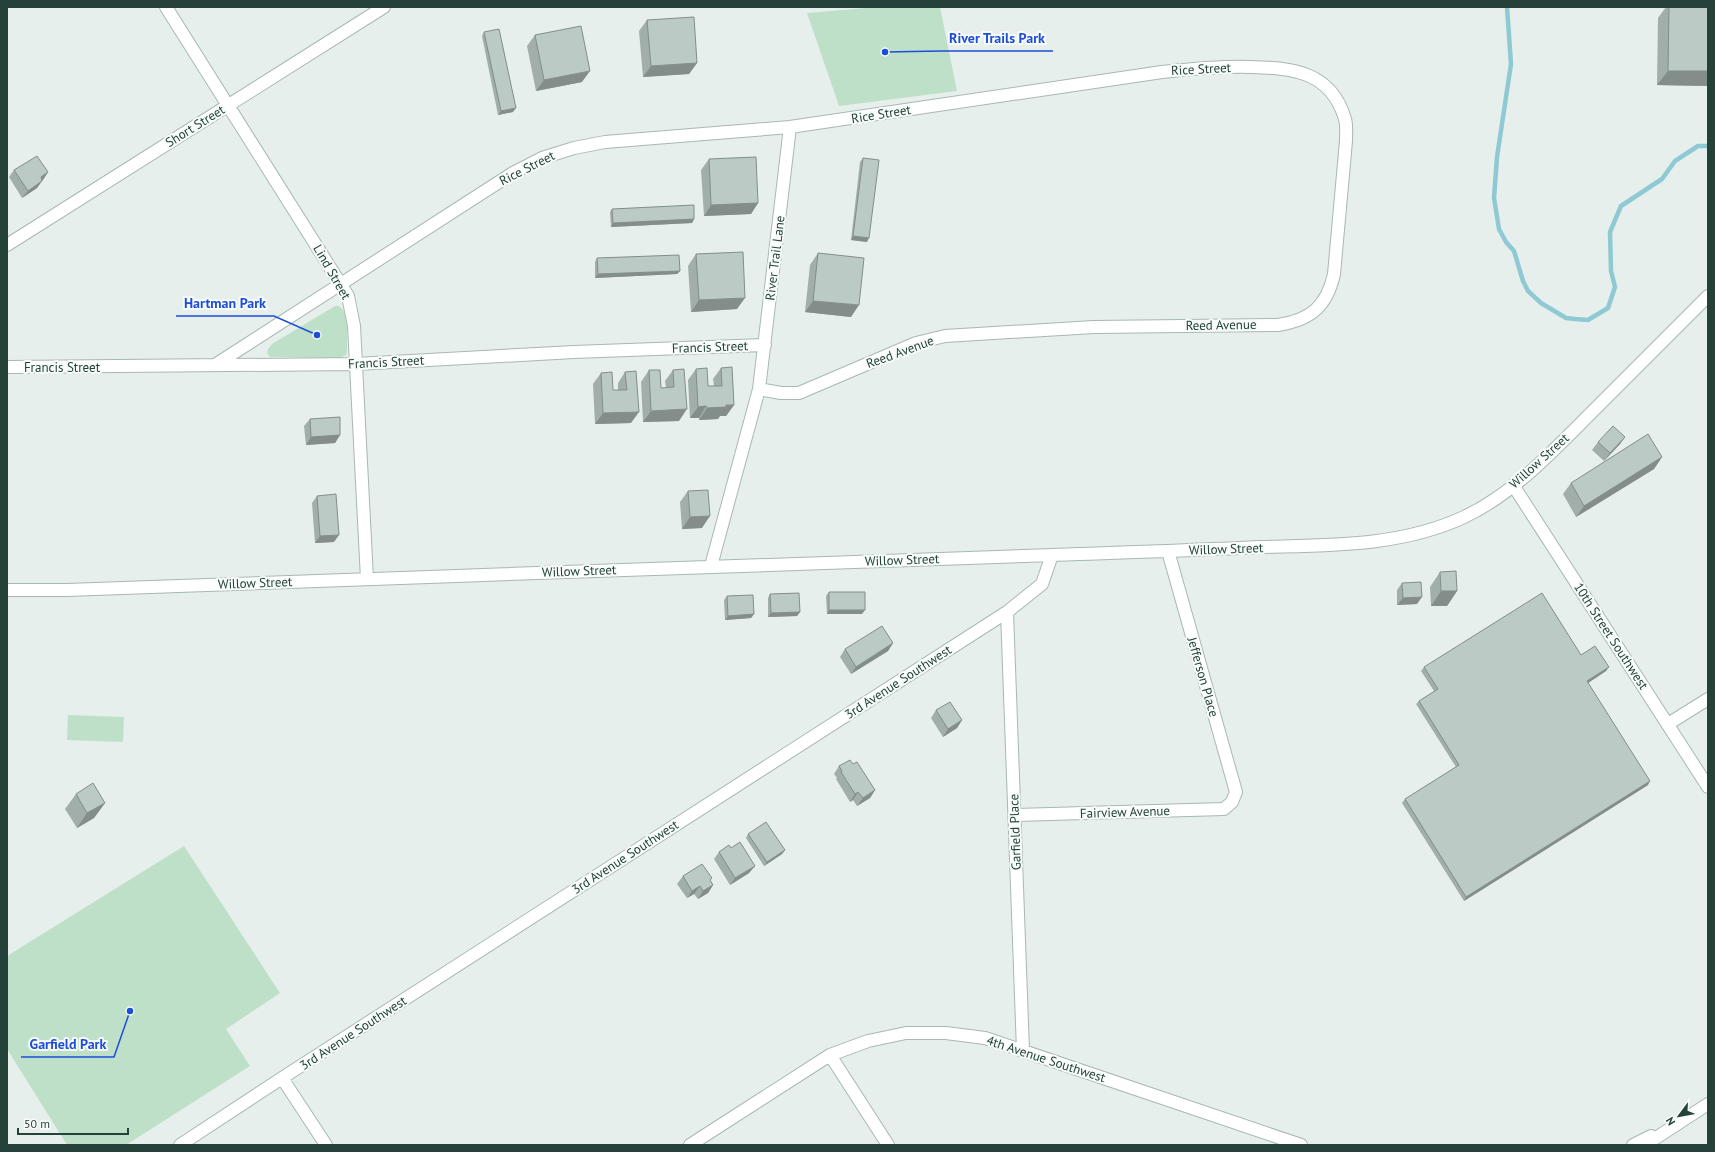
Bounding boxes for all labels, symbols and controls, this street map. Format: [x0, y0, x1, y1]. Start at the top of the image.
callout: River Trails Park [941, 25, 1053, 51]
text: River Trails Park [949, 29, 1045, 47]
street label: Rice Street [1171, 59, 1232, 79]
street label: Short Street [162, 101, 228, 151]
street label: Rice Street [850, 101, 913, 127]
street label: Rice Street [496, 147, 558, 189]
street label: River Trail Lane [761, 215, 789, 301]
street label: Lind Street [309, 241, 355, 303]
callout: Hartman Park [176, 290, 274, 316]
text: Hartman Park [184, 294, 266, 312]
street label: Reed Avenue [1185, 316, 1257, 334]
street label: Reed Avenue [864, 332, 936, 372]
street label: Francis Street [672, 337, 749, 357]
street label: Francis Street [348, 351, 425, 372]
street label: Francis Street [24, 359, 101, 376]
street label: Willow Street [1506, 429, 1573, 492]
street label: Willow Street [1188, 539, 1264, 559]
street label: Willow Street [864, 550, 940, 570]
street label: Willow Street [541, 561, 617, 581]
street label: Willow Street [217, 573, 293, 593]
street label: 10th Street Southwest [1570, 579, 1652, 693]
street label: Jefferson Place [1183, 634, 1223, 719]
street label: 3rd Avenue Southwest [841, 641, 955, 723]
street label: Garfield Place [1005, 794, 1025, 870]
street label: Fairview Avenue [1080, 802, 1170, 822]
street label: 3rd Avenue Southwest [568, 816, 682, 898]
street label: 3rd Avenue Southwest [296, 992, 410, 1074]
callout: Garfield Park [21, 1031, 114, 1057]
street label: 4th Avenue Southwest [984, 1032, 1108, 1086]
text: Garfield Park [30, 1035, 107, 1053]
north arrow [1659, 1096, 1699, 1136]
scale bar [18, 1110, 128, 1136]
text: N [1663, 1115, 1678, 1128]
text: 50 m [24, 1116, 50, 1131]

